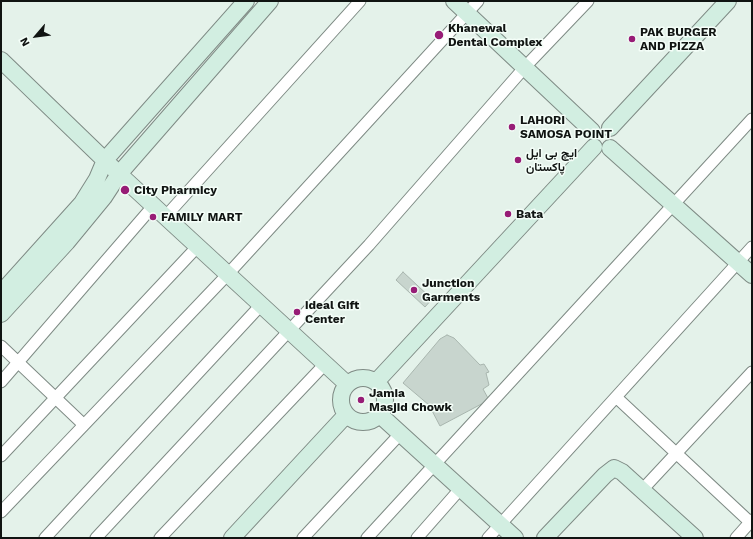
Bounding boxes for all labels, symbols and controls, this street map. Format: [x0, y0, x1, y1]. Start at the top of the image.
north arrow [16, 16, 56, 56]
place label: Khanewal Dental Complex [448, 21, 542, 49]
place label: PAK BURGER AND PIZZA [640, 25, 717, 53]
marker: Khanewal Dental Complex [433, 29, 445, 41]
marker: PAK BURGER AND PIZZA [627, 34, 637, 44]
text: N [17, 35, 33, 49]
place label: LAHORI SAMOSA POINT [520, 113, 612, 141]
marker: LAHORI SAMOSA POINT [507, 122, 517, 132]
place label: ایچ بی ایل پاکستان [526, 146, 577, 174]
marker: ایچ بی ایل پاکستان [513, 155, 523, 165]
place label: City Pharmicy [134, 183, 217, 197]
marker: City Pharmicy [119, 184, 131, 196]
place label: Bata [516, 207, 543, 221]
marker: Bata [503, 209, 513, 219]
place label: FAMILY MART [161, 210, 242, 224]
marker: FAMILY MART [148, 212, 158, 222]
place label: Junction Garments [422, 276, 480, 304]
marker: Junction Garments [409, 285, 419, 295]
place label: ideal Gift Center [305, 298, 359, 326]
marker: ideal Gift Center [292, 307, 302, 317]
place label: Jamia Masjid Chowk [369, 386, 452, 414]
marker: Jamia Masjid Chowk [356, 395, 366, 405]

